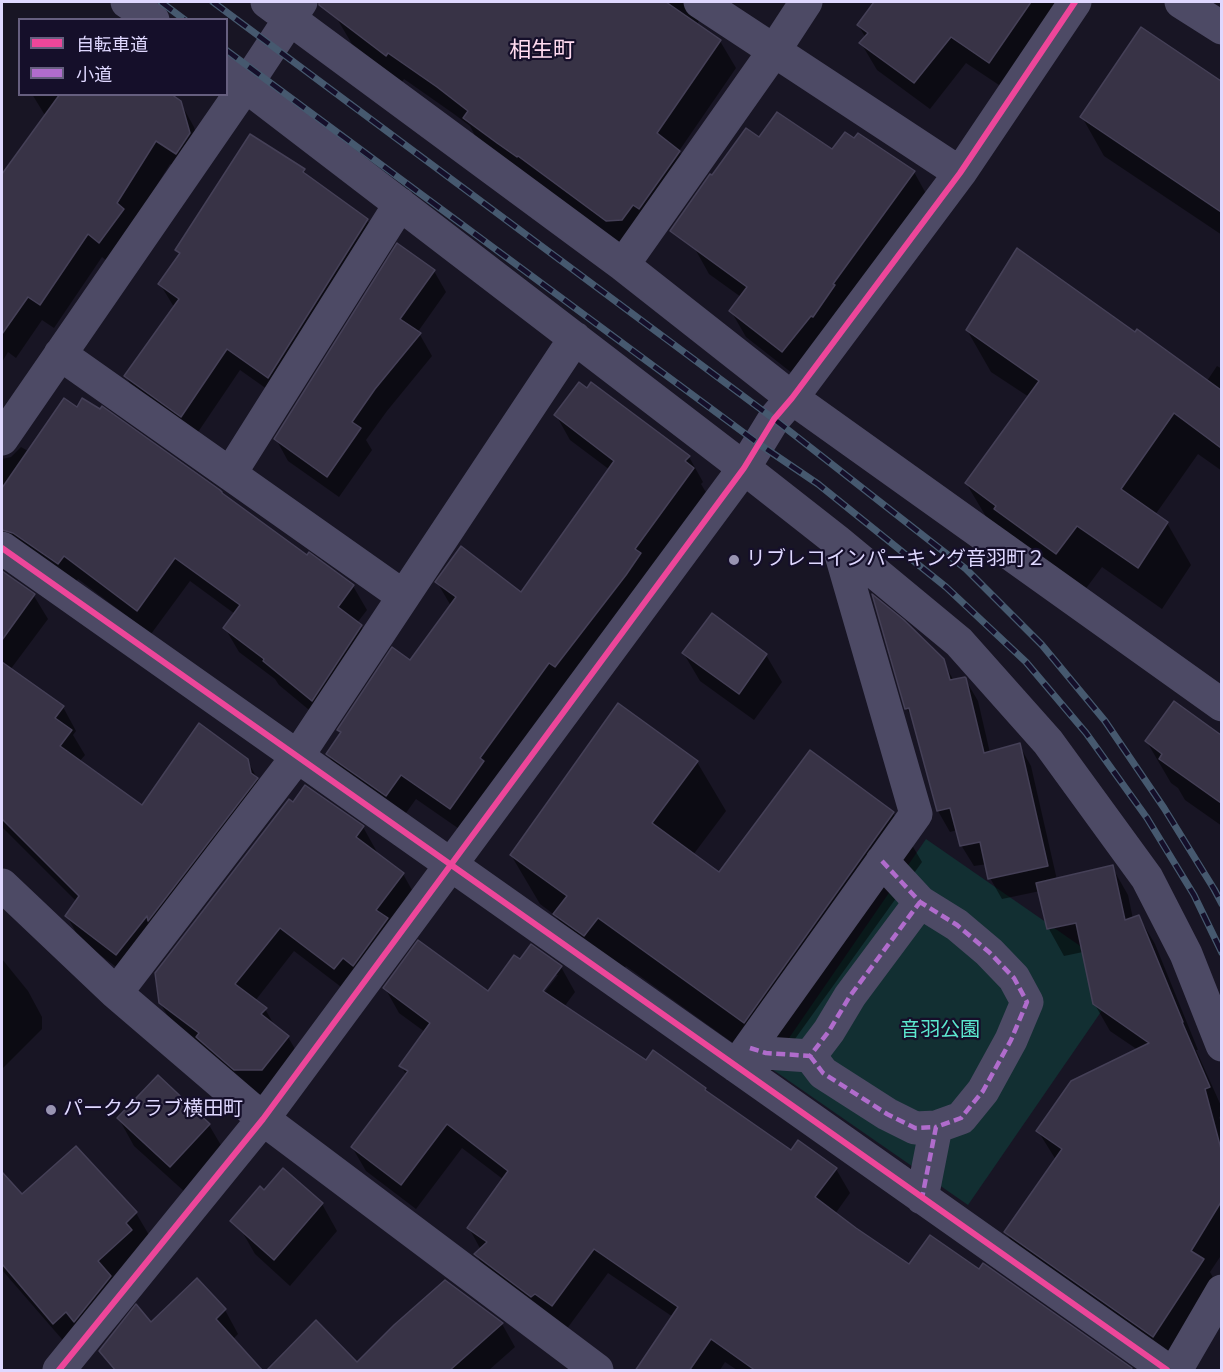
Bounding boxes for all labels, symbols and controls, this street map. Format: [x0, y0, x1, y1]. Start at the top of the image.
legend [18, 18, 228, 96]
text: 自転車道 [76, 33, 148, 57]
district label: 相生町 [509, 39, 575, 65]
text: 小道 [76, 63, 112, 87]
place label: リブレコインパーキング音羽町２ [746, 548, 1046, 572]
marker: リブレコインパーキング音羽町２ [727, 553, 741, 567]
park label: 音羽公園 [900, 1019, 980, 1043]
place label: パーククラブ横田町 [63, 1098, 243, 1122]
marker: パーククラブ横田町 [44, 1103, 58, 1117]

